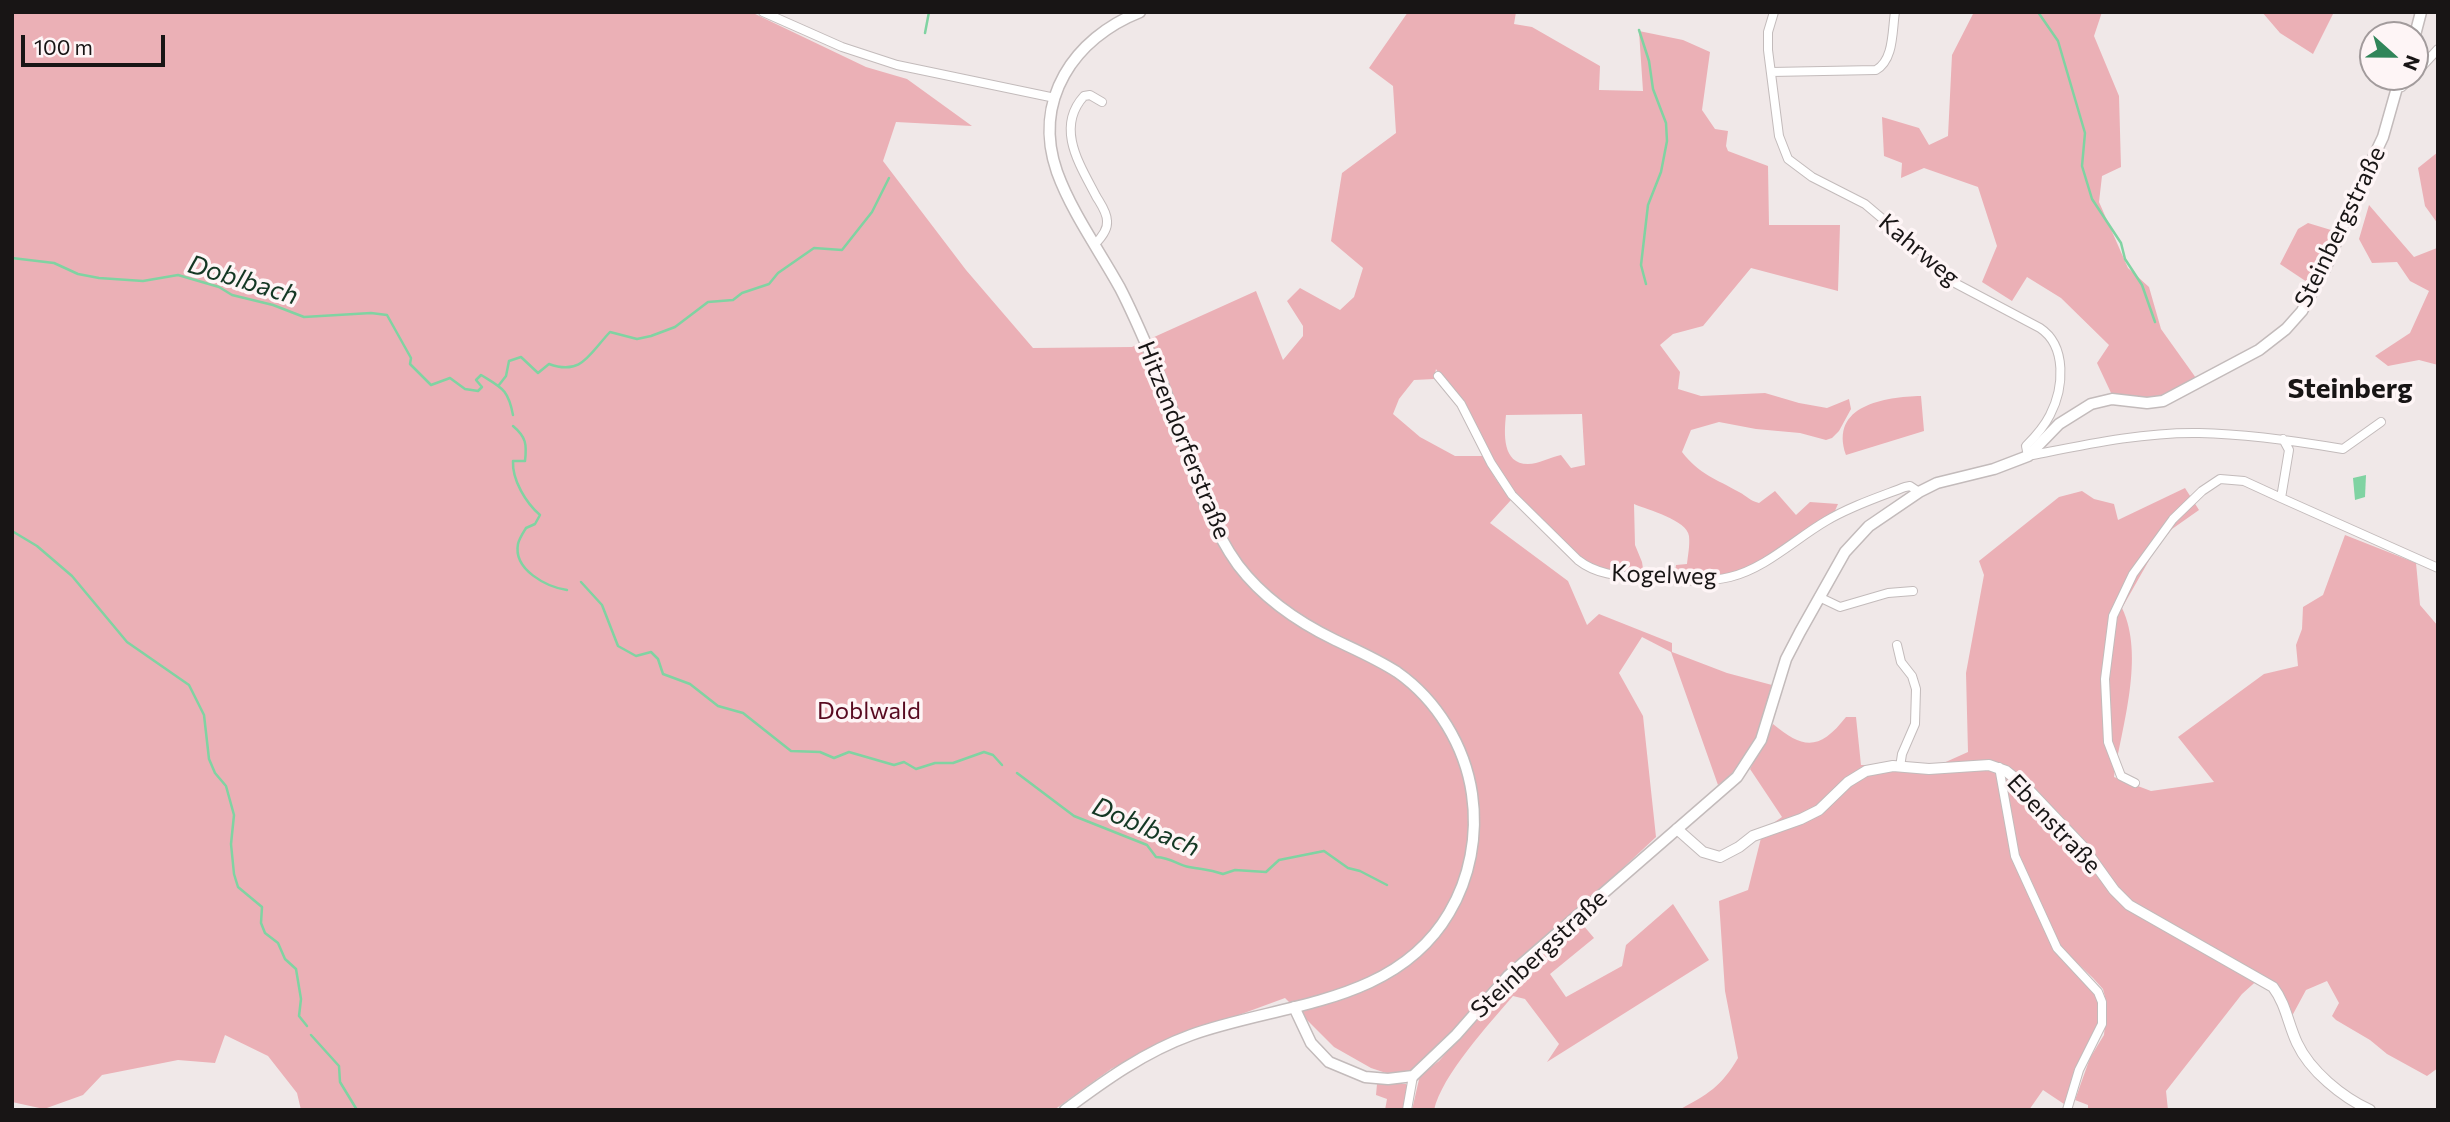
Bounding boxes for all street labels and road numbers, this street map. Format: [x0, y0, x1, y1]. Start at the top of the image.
street label: Steinbergstraße [2289, 142, 2391, 312]
street label: Kahrweg [1873, 208, 1965, 292]
street label: Hitzendorferstraße [1131, 337, 1237, 543]
street label: Kogelweg [1611, 559, 1717, 591]
street label: Ebenstraße [2001, 769, 2107, 879]
street label: Steinbergstraße [1465, 884, 1613, 1024]

